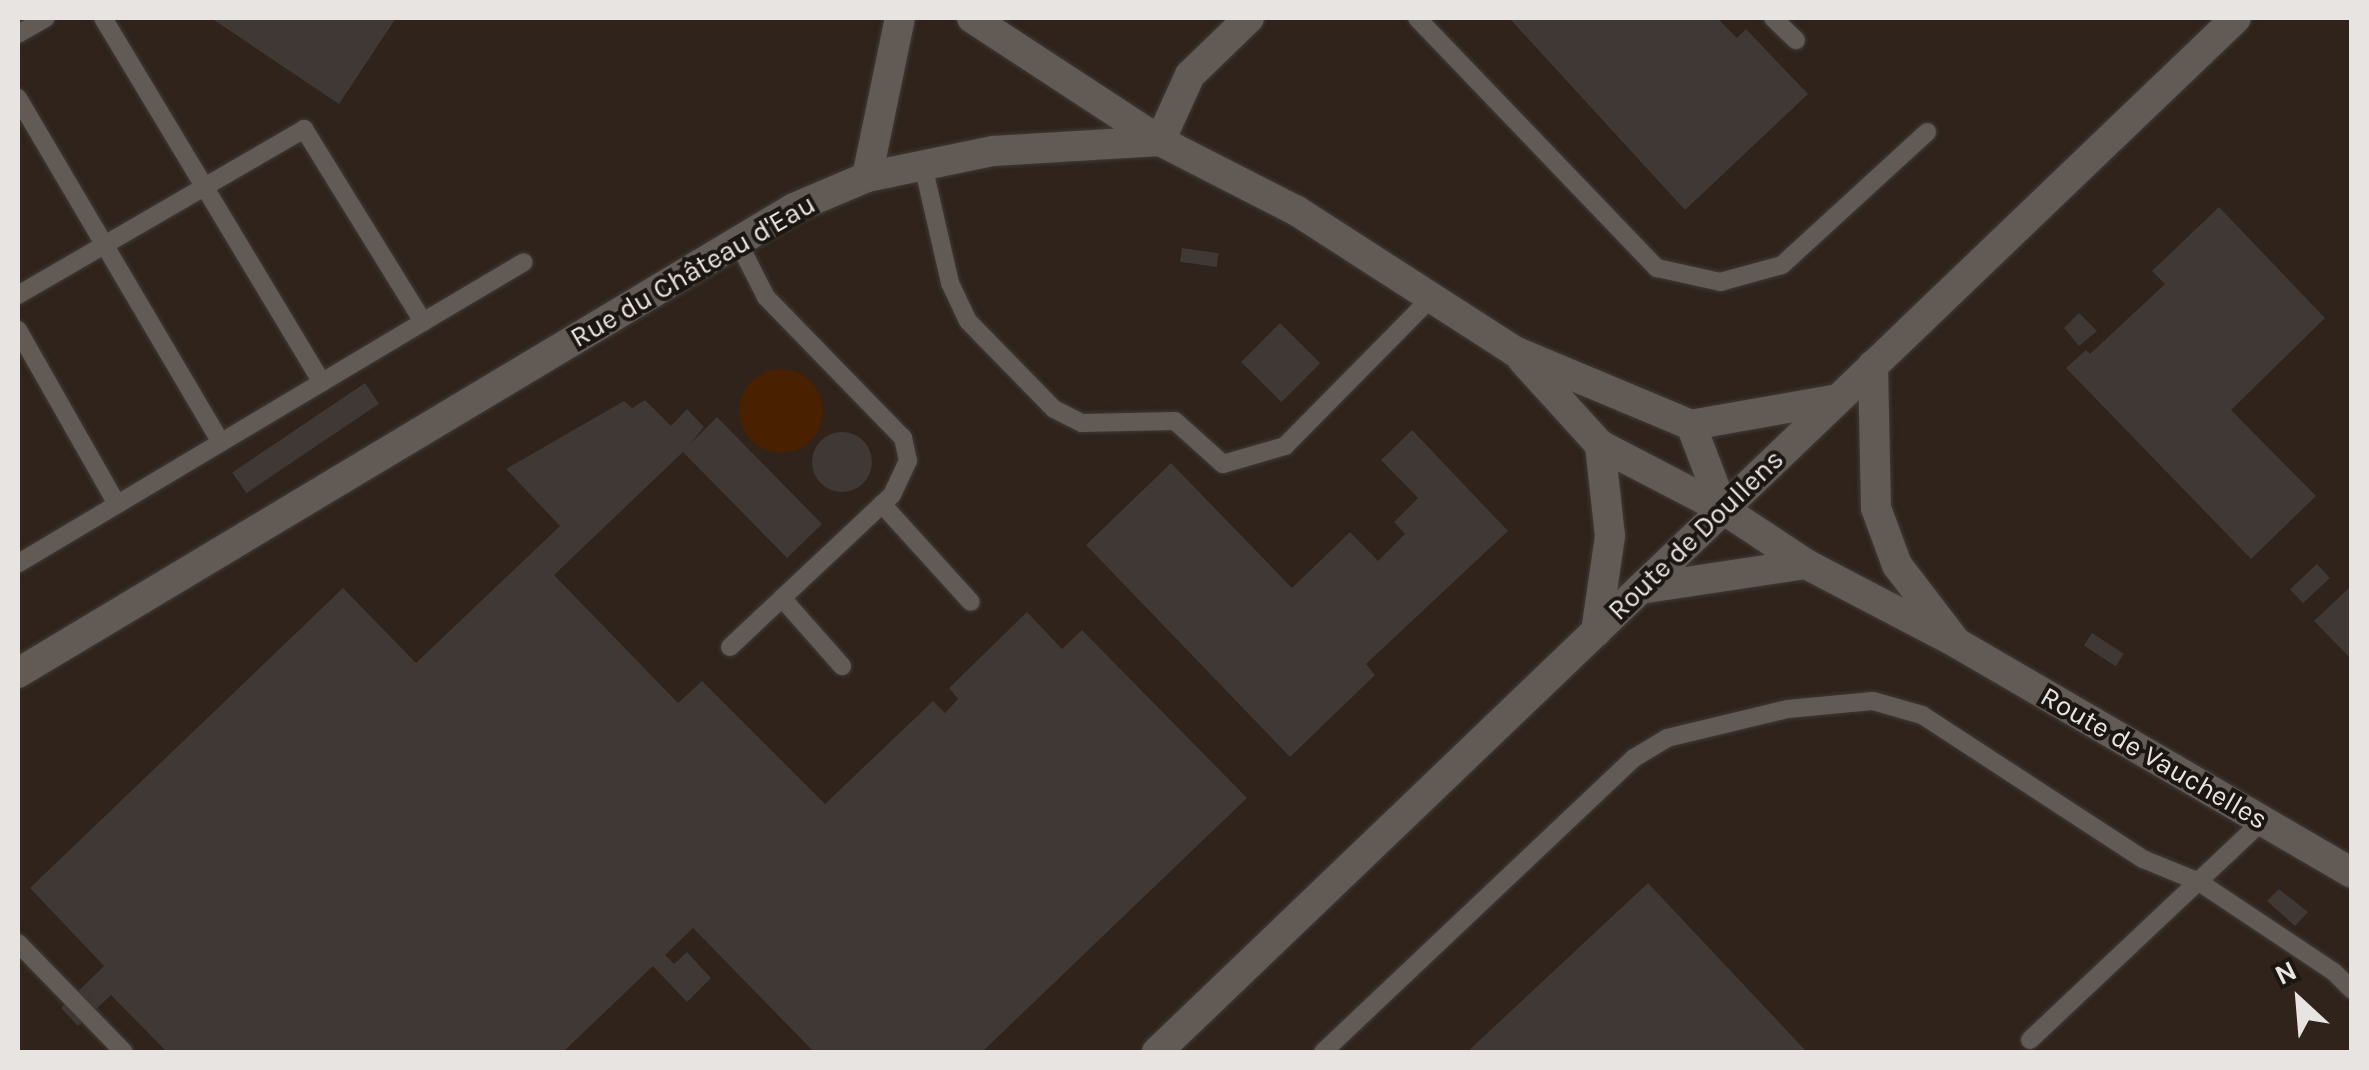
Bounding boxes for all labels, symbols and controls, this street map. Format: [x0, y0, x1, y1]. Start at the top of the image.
street label: Rue du Château d'Eau [565, 187, 821, 355]
street label: Route de Doullens [1601, 443, 1791, 627]
street label: Route de Vauchelles [2035, 679, 2273, 837]
north arrow [2249, 950, 2349, 1050]
text: N [2269, 953, 2302, 992]

